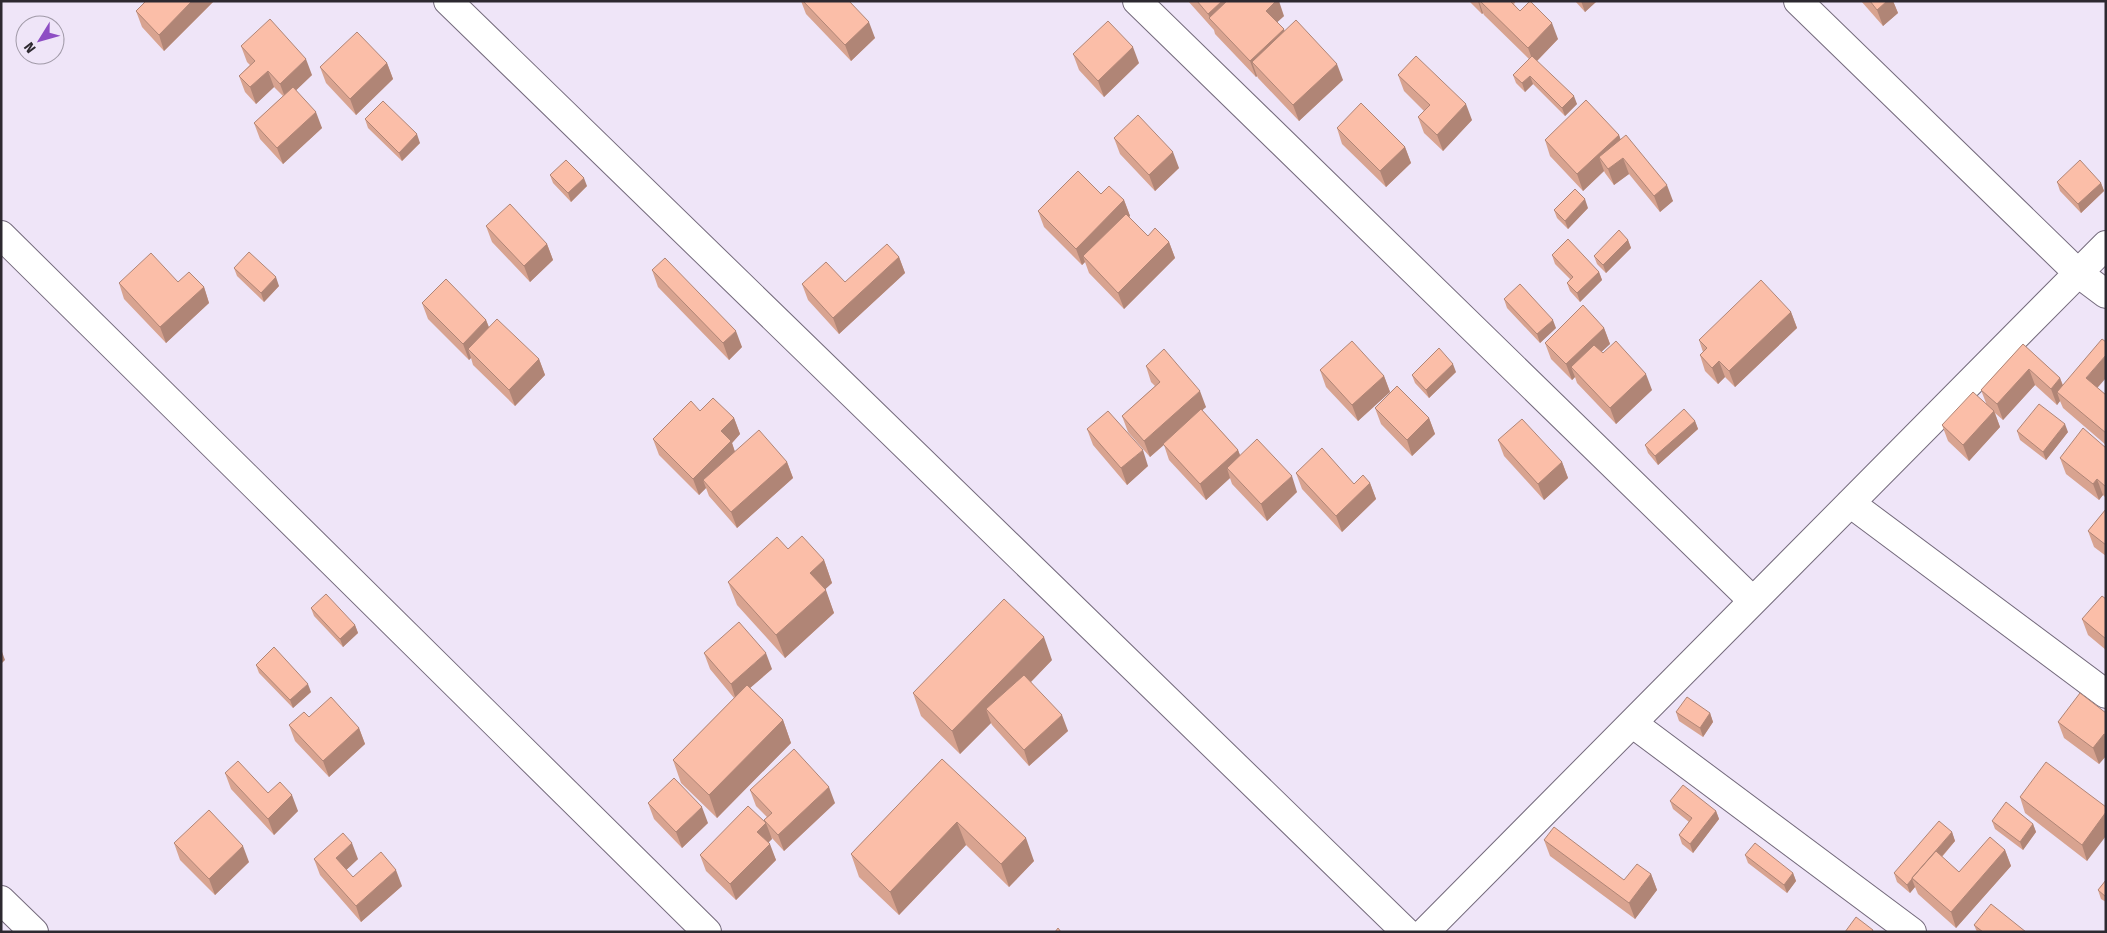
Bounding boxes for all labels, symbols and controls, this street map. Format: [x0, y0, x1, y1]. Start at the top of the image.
north arrow [15, 15, 65, 65]
text: N [20, 39, 40, 56]

